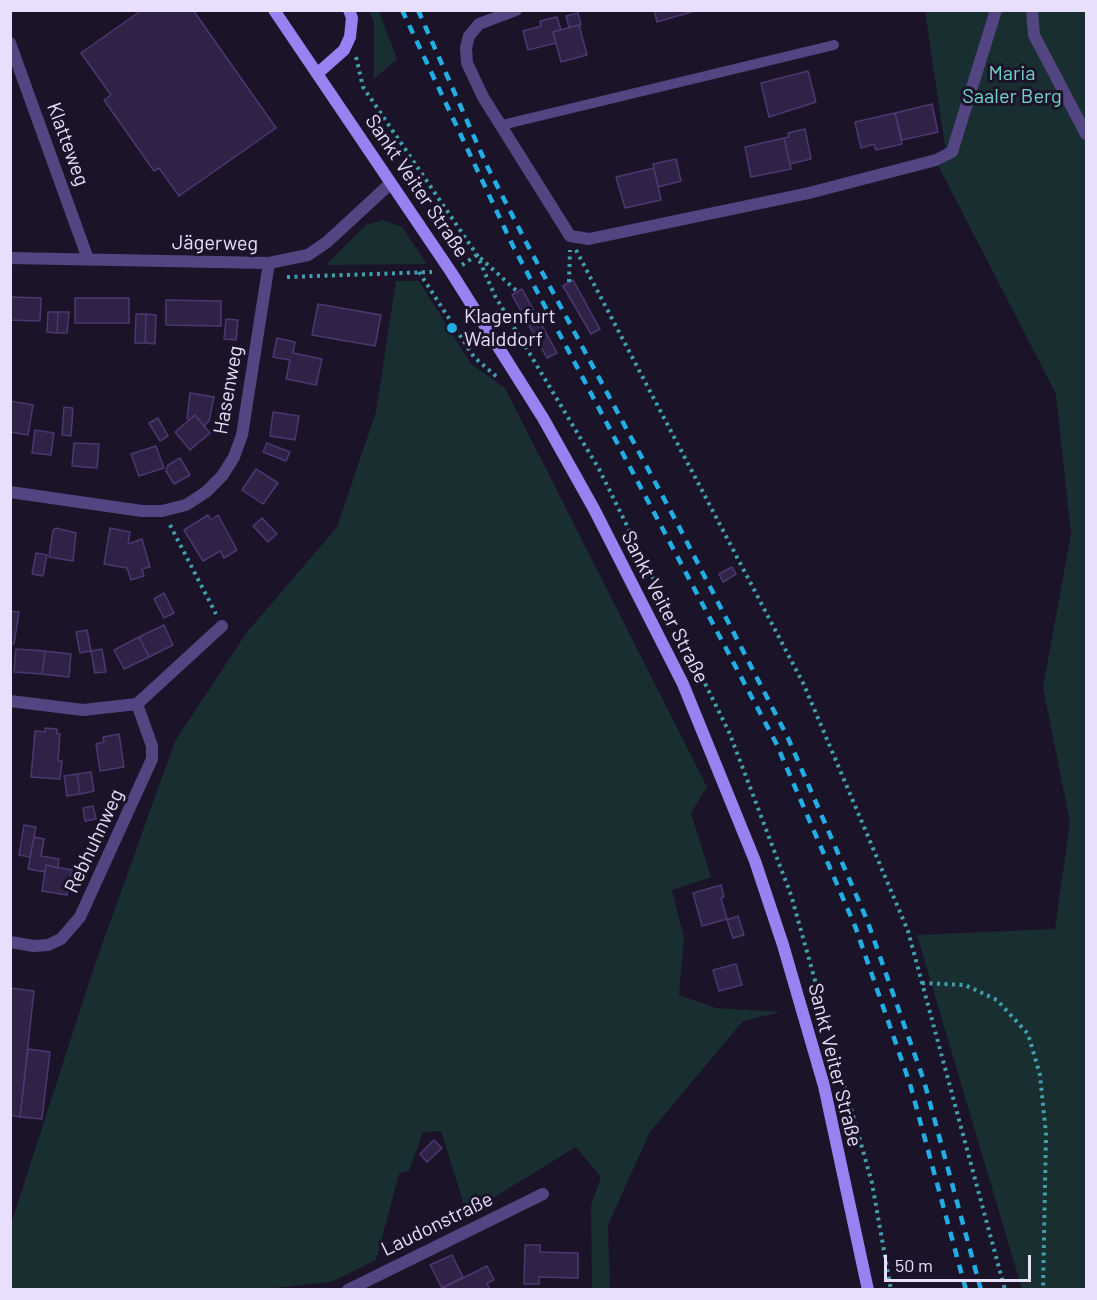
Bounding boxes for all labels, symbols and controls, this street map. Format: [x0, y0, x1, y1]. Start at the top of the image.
park label: Maria Saaler Berg [962, 61, 1062, 108]
street label: Klatteweg [42, 99, 94, 189]
street label: Sankt Veiter Straße [360, 110, 474, 262]
street label: Jägerweg [172, 230, 258, 256]
place label: Klagenfurt Walddorf [464, 304, 556, 351]
marker: Klagenfurt Walddorf [445, 321, 459, 335]
street label: Hasenweg [208, 344, 248, 436]
street label: Sankt Veiter Straße [616, 527, 714, 687]
street label: Rebhuhnweg [59, 785, 129, 897]
street label: Sankt Veiter Straße [803, 981, 867, 1149]
street label: Laudonstraße [377, 1187, 497, 1261]
scale bar [887, 1243, 1034, 1281]
text: 50 m [895, 1254, 933, 1276]

